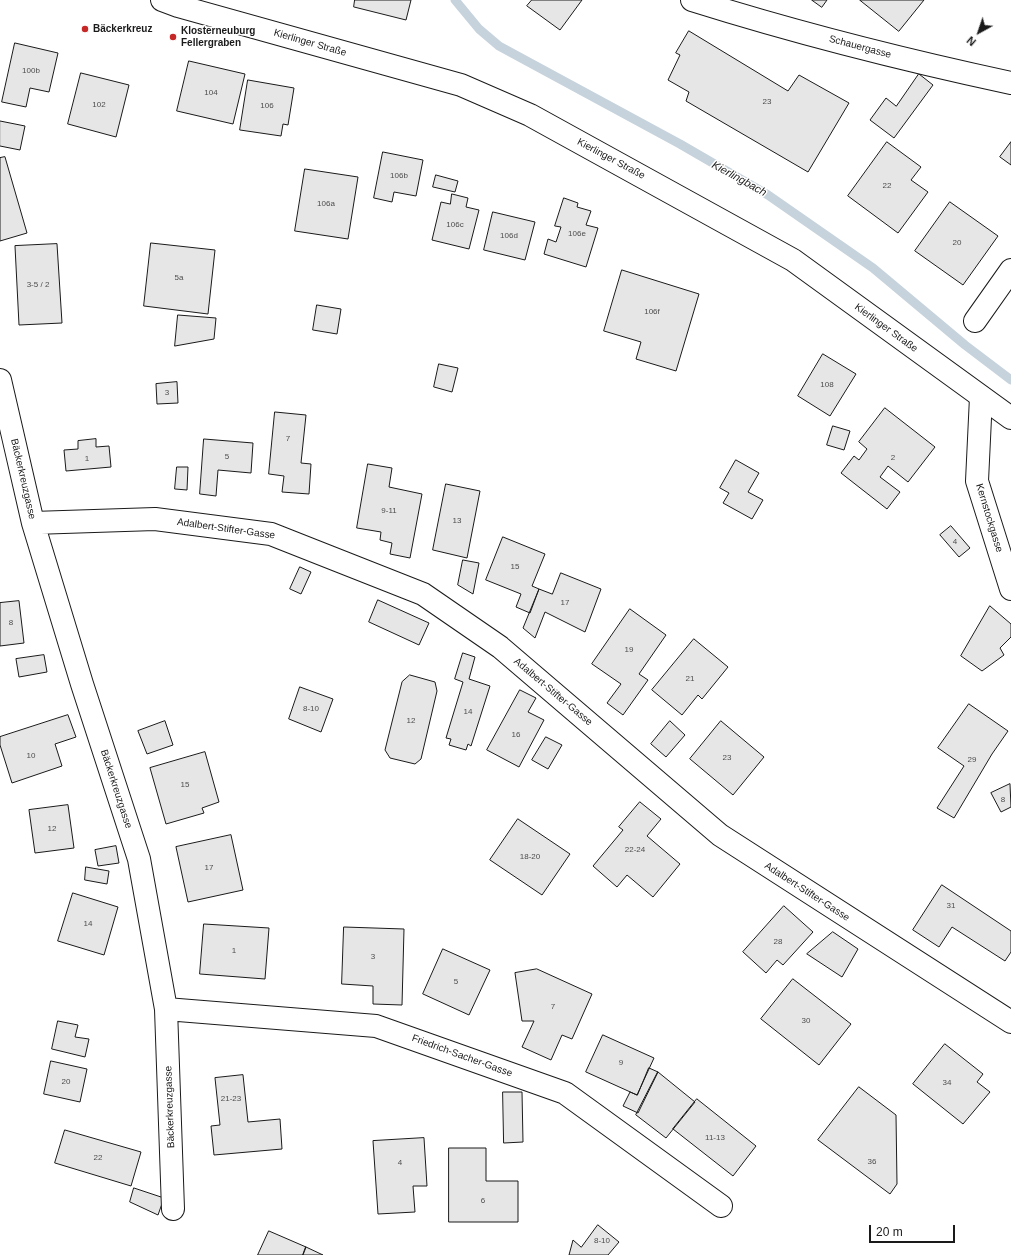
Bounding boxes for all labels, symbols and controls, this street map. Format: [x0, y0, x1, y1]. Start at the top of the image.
north arrow [959, 12, 999, 52]
place label: Bäckerkreuz [93, 23, 152, 35]
marker: Bäckerkreuz [80, 24, 90, 34]
place label: Klosterneuburg Fellergraben [181, 25, 255, 48]
street label: Kierlinger Straße [272, 27, 348, 59]
marker: Klosterneuburg Fellergraben [168, 32, 178, 42]
street label: Schauergasse [828, 33, 892, 61]
text: N [964, 34, 978, 48]
house number: 100b [22, 66, 40, 76]
house number: 104 [204, 88, 218, 98]
house number: 23 [763, 97, 771, 107]
house number: 102 [92, 100, 106, 110]
house number: 106 [260, 101, 274, 111]
street label: Kierlinger Straße [575, 136, 647, 182]
water label: Kierlingbach [709, 159, 769, 199]
house number: 106b [390, 171, 408, 181]
house number: 22 [883, 181, 891, 191]
house number: 106a [317, 199, 335, 209]
house number: 106c [446, 220, 464, 230]
house number: 106e [568, 229, 586, 239]
house number: 106d [500, 231, 518, 241]
house number: 20 [953, 238, 961, 248]
house number: 5a [175, 273, 183, 283]
house number: 3-5 / 2 [27, 280, 49, 290]
street label: Kierlinger Straße [852, 301, 920, 355]
house number: 106f [644, 307, 660, 317]
house number: 108 [820, 380, 834, 390]
house number: 3 [165, 388, 169, 398]
house number: 7 [286, 434, 290, 444]
street label: Bäckerkreuzgasse [8, 438, 38, 520]
house number: 5 [225, 452, 229, 462]
house number: 2 [891, 453, 895, 463]
house number: 1 [85, 454, 89, 464]
street label: Kernstockgasse [973, 482, 1005, 554]
house number: 9-11 [381, 506, 397, 516]
street label: Adalbert-Stifter-Gasse [176, 516, 276, 542]
house number: 13 [453, 516, 461, 526]
house number: 4 [953, 537, 957, 547]
house number: 15 [511, 562, 519, 572]
house number: 17 [561, 598, 569, 608]
house number: 8 [9, 618, 13, 628]
house number: 19 [625, 645, 633, 655]
street label: Adalbert-Stifter-Gasse [511, 656, 595, 728]
house number: 21 [686, 674, 694, 684]
house number: 8-10 [303, 704, 319, 714]
house number: 14 [464, 707, 472, 717]
house number: 12 [407, 716, 415, 726]
house number: 16 [512, 730, 520, 740]
street label: Bäckerkreuzgasse [98, 748, 134, 830]
house number: 10 [27, 751, 35, 761]
house number: 23 [723, 753, 731, 763]
house number: 29 [968, 755, 976, 765]
house number: 15 [181, 780, 189, 790]
house number: 8 [1001, 795, 1005, 805]
house number: 12 [48, 824, 56, 834]
house number: 22-24 [625, 845, 645, 855]
house number: 18-20 [520, 852, 540, 862]
street label: Adalbert-Stifter-Gasse [762, 860, 852, 924]
house number: 17 [205, 863, 213, 873]
house number: 31 [947, 901, 955, 911]
house number: 14 [84, 919, 92, 929]
house number: 28 [774, 937, 782, 947]
house number: 1 [232, 946, 236, 956]
house number: 3 [371, 952, 375, 962]
house number: 5 [454, 977, 458, 987]
house number: 7 [551, 1002, 555, 1012]
house number: 30 [802, 1016, 810, 1026]
street label: Friedrich-Sacher-Gasse [410, 1032, 514, 1080]
house number: 9 [619, 1058, 623, 1068]
street label: Bäckerkreuzgasse [163, 1066, 177, 1148]
house number: 20 [62, 1077, 70, 1087]
house number: 34 [943, 1078, 951, 1088]
house number: 21-23 [221, 1094, 241, 1104]
house number: 11-13 [705, 1133, 725, 1143]
house number: 22 [94, 1153, 102, 1163]
house number: 36 [868, 1157, 876, 1167]
house number: 4 [398, 1158, 402, 1168]
house number: 6 [481, 1196, 485, 1206]
scale bar [871, 1217, 957, 1243]
text: 20 m [876, 1225, 903, 1239]
house number: 8-10 [594, 1236, 610, 1246]

